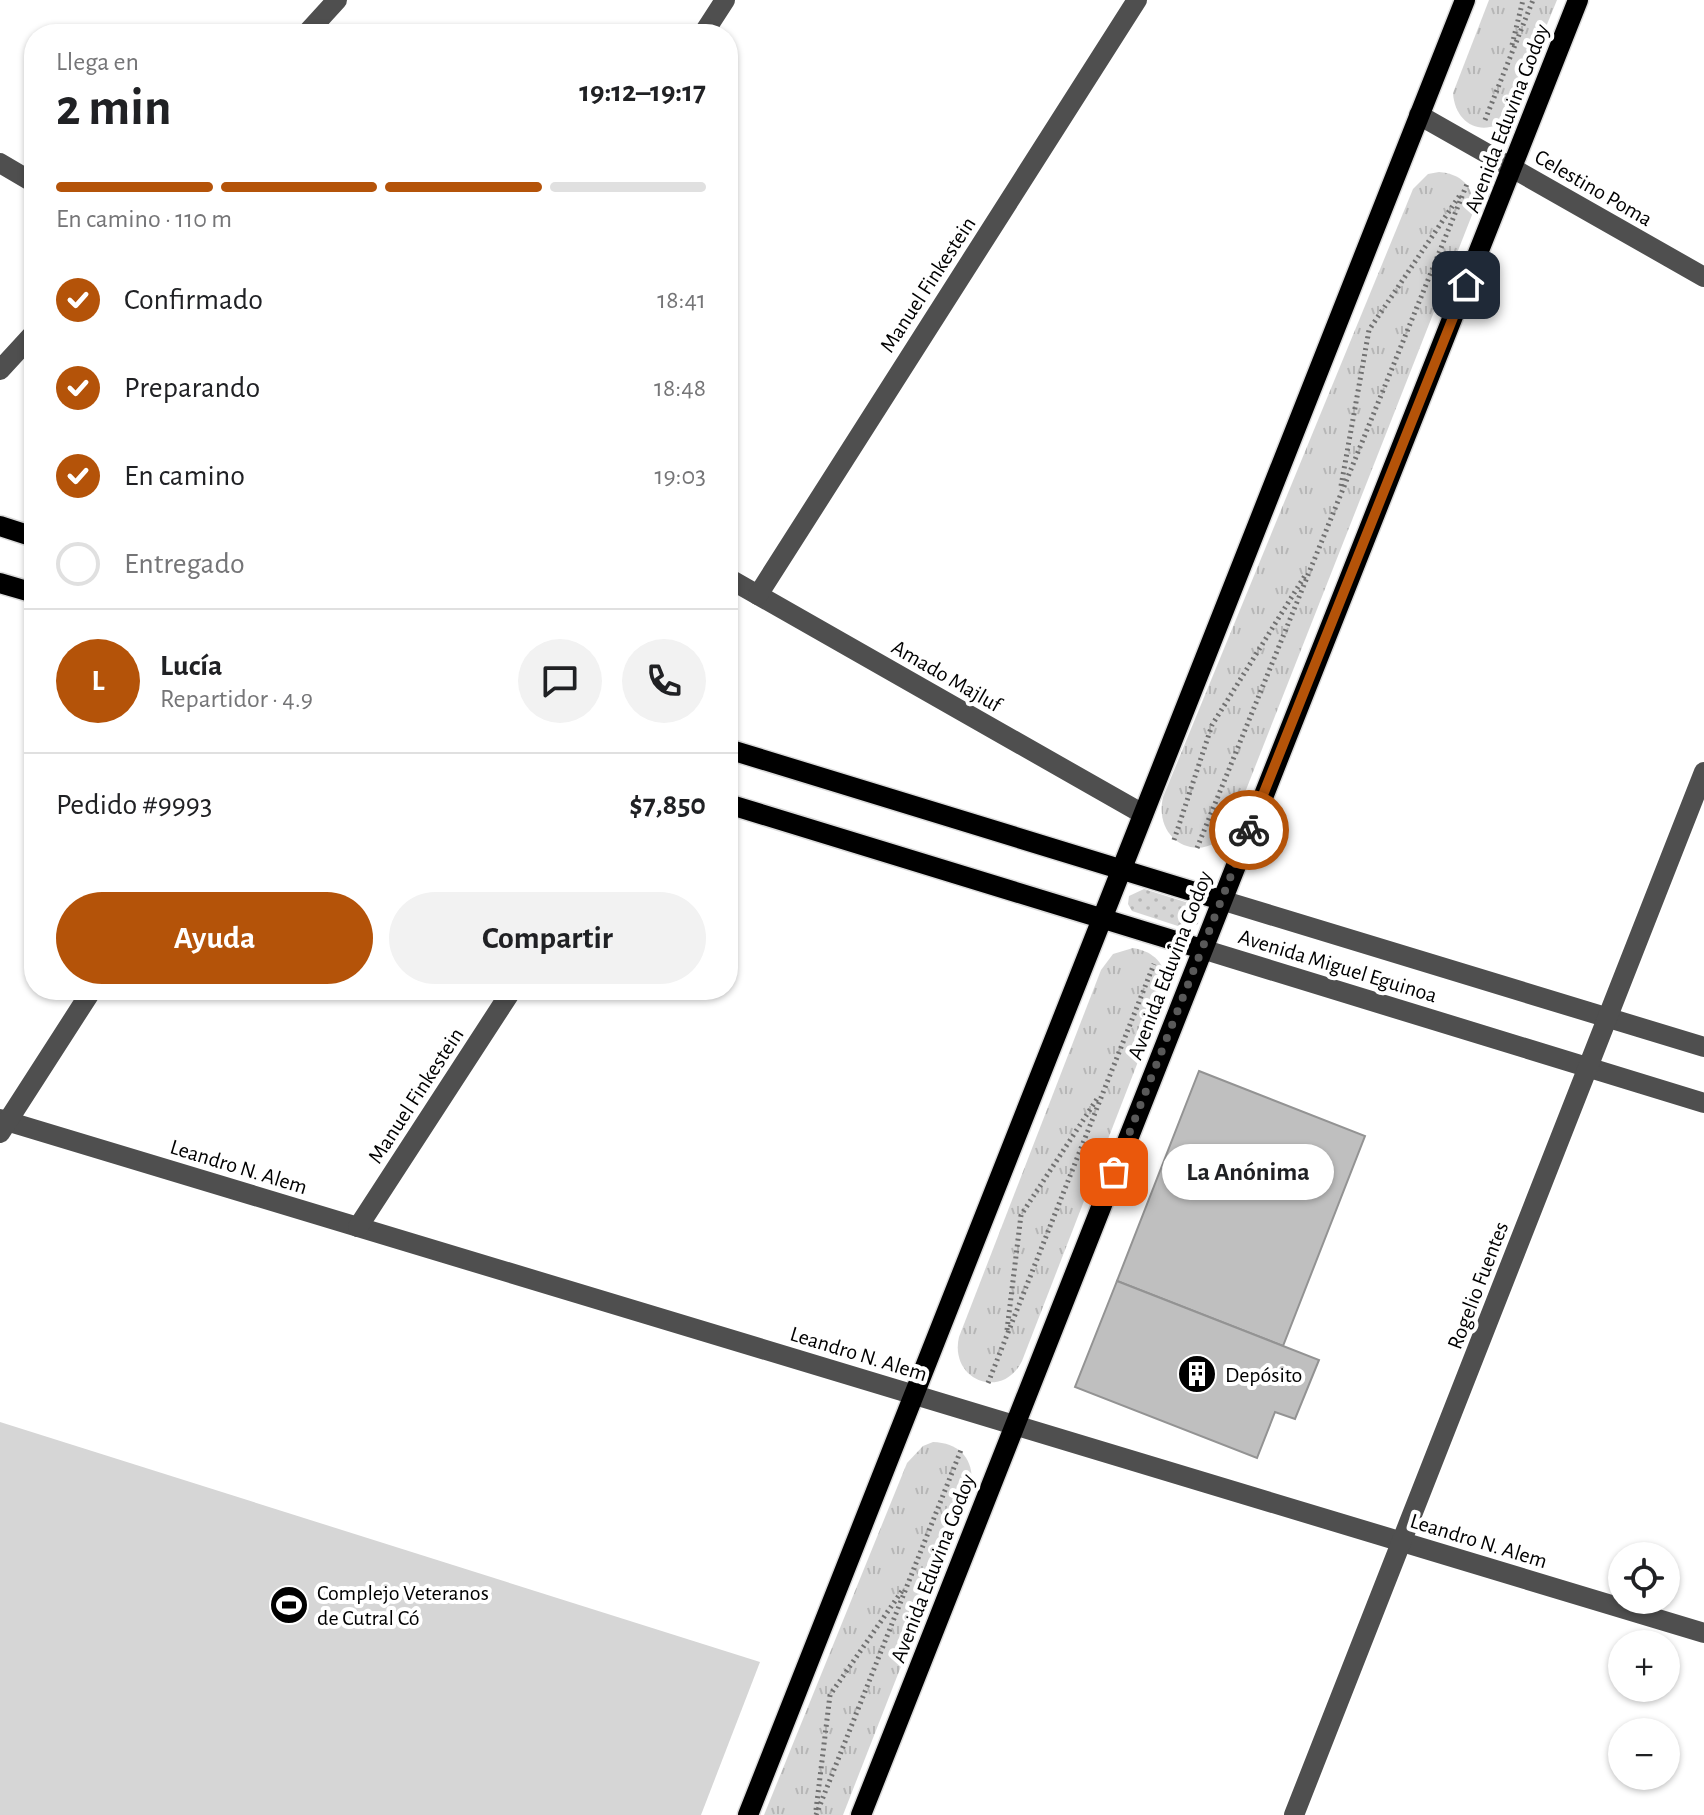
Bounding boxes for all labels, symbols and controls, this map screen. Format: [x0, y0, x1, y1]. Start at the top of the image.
street label: Avenida Eduvina Godoy [1461, 20, 1553, 216]
text: Llega en [56, 49, 139, 75]
text: 19:12–19:17 [579, 77, 706, 107]
text: 2 min [56, 82, 171, 134]
street label: Celestino Poma [1531, 145, 1656, 230]
text: En camino · 110 m [56, 206, 232, 232]
street label: Manuel Finkestein [876, 213, 980, 356]
pin [1432, 251, 1500, 319]
icon: home [1444, 263, 1488, 307]
icon: check [56, 278, 100, 322]
text: Confirmado [124, 285, 263, 315]
text: 18:41 [657, 287, 706, 313]
icon: check [56, 366, 100, 410]
text: Preparando [124, 373, 260, 403]
text: 18:48 [654, 375, 706, 401]
icon: check [56, 454, 100, 498]
text: En camino [124, 461, 245, 491]
text: 19:03 [654, 463, 706, 489]
text: Entregado [124, 549, 245, 579]
street label: Amado Majluf [888, 636, 1006, 717]
button: chat [518, 639, 602, 723]
button: phone [622, 639, 706, 723]
text: Lucía [160, 651, 222, 681]
text: L [92, 666, 105, 696]
text: Repartidor · 4.9 [160, 686, 313, 712]
text: Pedido #9993 [56, 790, 212, 820]
text: $7,850 [629, 790, 706, 820]
courier [1209, 790, 1289, 870]
icon: bike [1227, 808, 1271, 852]
street label: Avenida Eduvina Godoy [1124, 867, 1216, 1063]
button: Ayuda [56, 892, 373, 984]
button: Compartir [389, 892, 706, 984]
street label: Avenida Miguel Eguinoa [1236, 925, 1440, 1007]
street label: Manuel Finkestein [364, 1024, 468, 1167]
street label: Leandro N. Alem [168, 1136, 310, 1198]
pin [1080, 1138, 1148, 1206]
callout: La Anónima [1162, 1144, 1334, 1200]
icon: bag [1092, 1150, 1136, 1194]
text: La Anónima [1186, 1159, 1310, 1185]
street label: Rogelio Fuentes [1444, 1219, 1512, 1352]
street label: Leandro N. Alem [788, 1323, 930, 1385]
building icon: Depósito [1176, 1353, 1218, 1395]
place label: Depósito [1225, 1364, 1302, 1386]
street label: Avenida Eduvina Godoy [887, 1470, 979, 1666]
street label: Leandro N. Alem [1408, 1510, 1550, 1572]
map controls [1608, 1542, 1680, 1790]
button: locate [1608, 1542, 1680, 1614]
place label: Complejo Veteranos de Cutral Có [317, 1582, 489, 1629]
sports icon: Complejo Veteranos de Cutral Có [268, 1584, 310, 1626]
button: + [1608, 1630, 1680, 1702]
button: − [1608, 1718, 1680, 1790]

